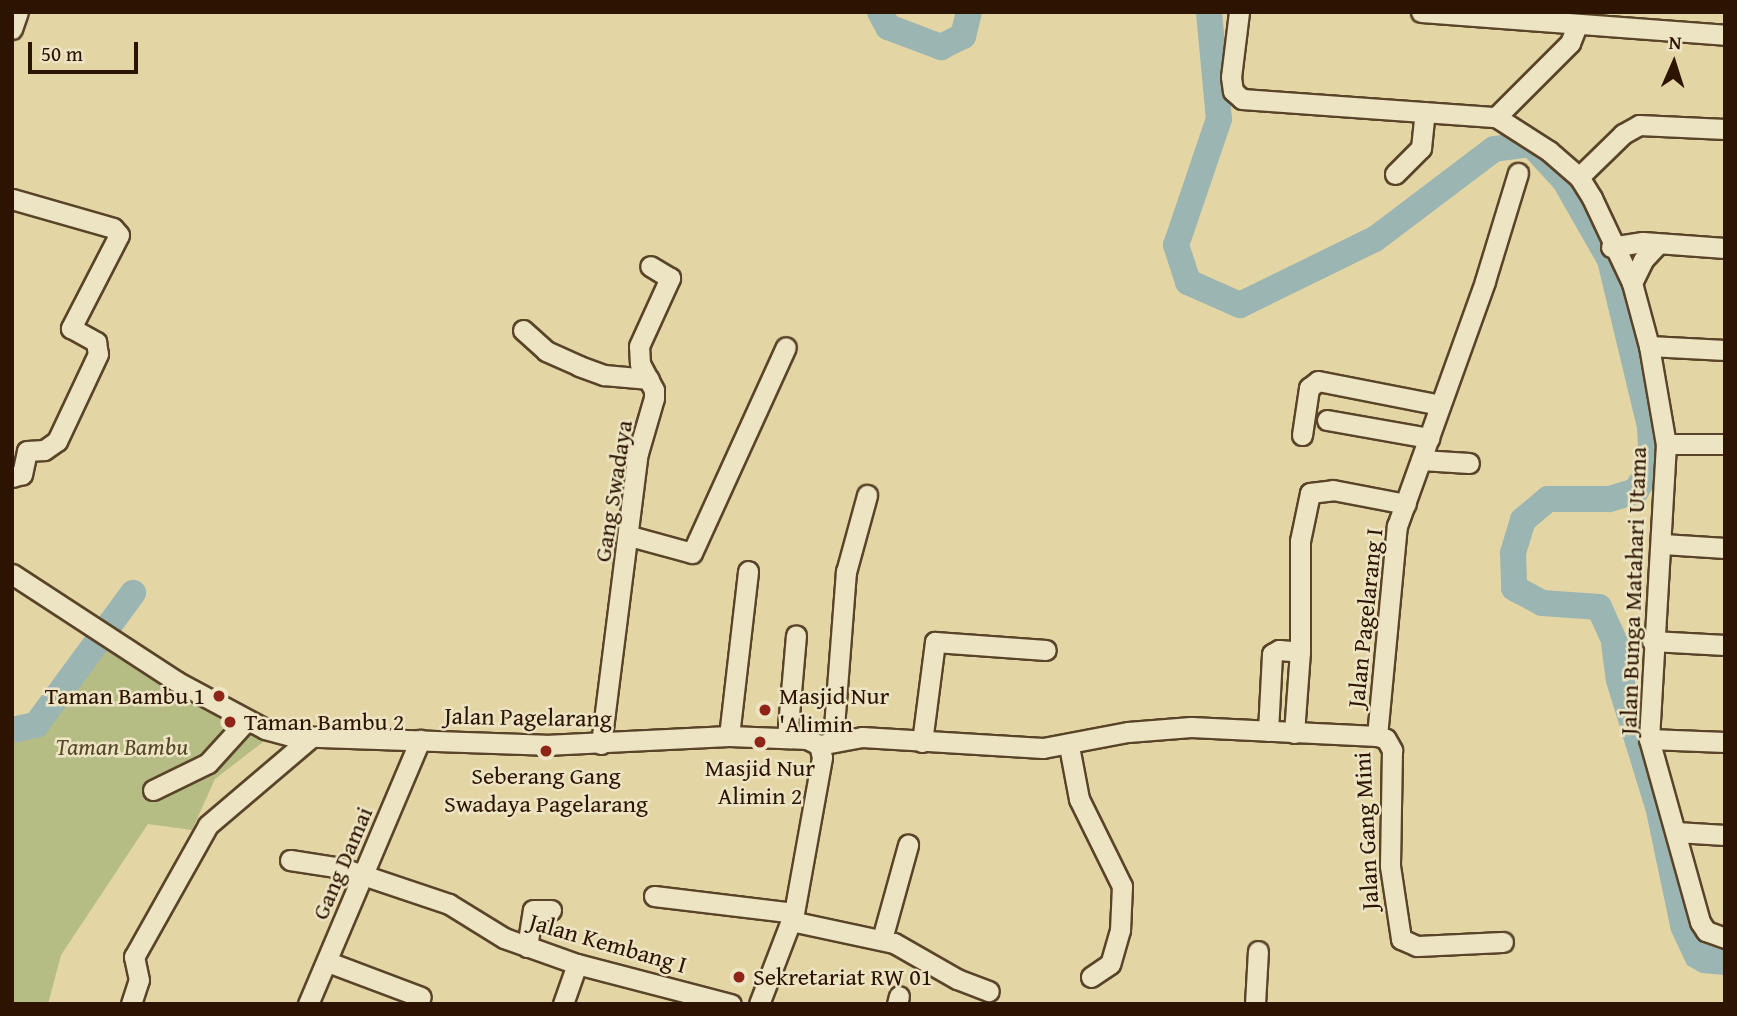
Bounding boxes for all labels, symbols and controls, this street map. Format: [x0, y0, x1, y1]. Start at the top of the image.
scale bar [32, 28, 142, 72]
north arrow [1639, 28, 1709, 98]
text: N [1668, 28, 1682, 56]
text: 50 m [41, 38, 83, 69]
street label: Gang Swadaya [588, 418, 638, 564]
street label: Jalan Bunga Matahari Utama [1614, 446, 1652, 736]
street label: Jalan Pagelarang I [1341, 527, 1389, 709]
place label: Taman Bambu 1 [45, 682, 205, 710]
place label: Masjid Nur 'Alimin [779, 682, 889, 738]
marker: Taman Bambu 1 [211, 688, 227, 704]
street label: Jalan Pagelarang [444, 701, 612, 733]
marker: Masjid Nur 'Alimin [757, 702, 773, 718]
place label: Taman Bambu 2 [244, 708, 404, 736]
marker: Taman Bambu 2 [222, 714, 238, 730]
park label: Taman Bambu [55, 733, 189, 761]
marker: Masjid Nur Alimin 2 [752, 734, 768, 750]
marker: Seberang Gang Swadaya Pagelarang [538, 743, 554, 759]
street label: Jalan Gang Mini [1347, 751, 1385, 911]
place label: Masjid Nur Alimin 2 [705, 754, 815, 810]
place label: Seberang Gang Swadaya Pagelarang [444, 762, 648, 818]
street label: Gang Damai [305, 802, 379, 924]
street label: Jalan Kembang I [526, 907, 690, 979]
place label: Sekretariat RW 01 [753, 963, 932, 991]
marker: Sekretariat RW 01 [731, 969, 747, 985]

